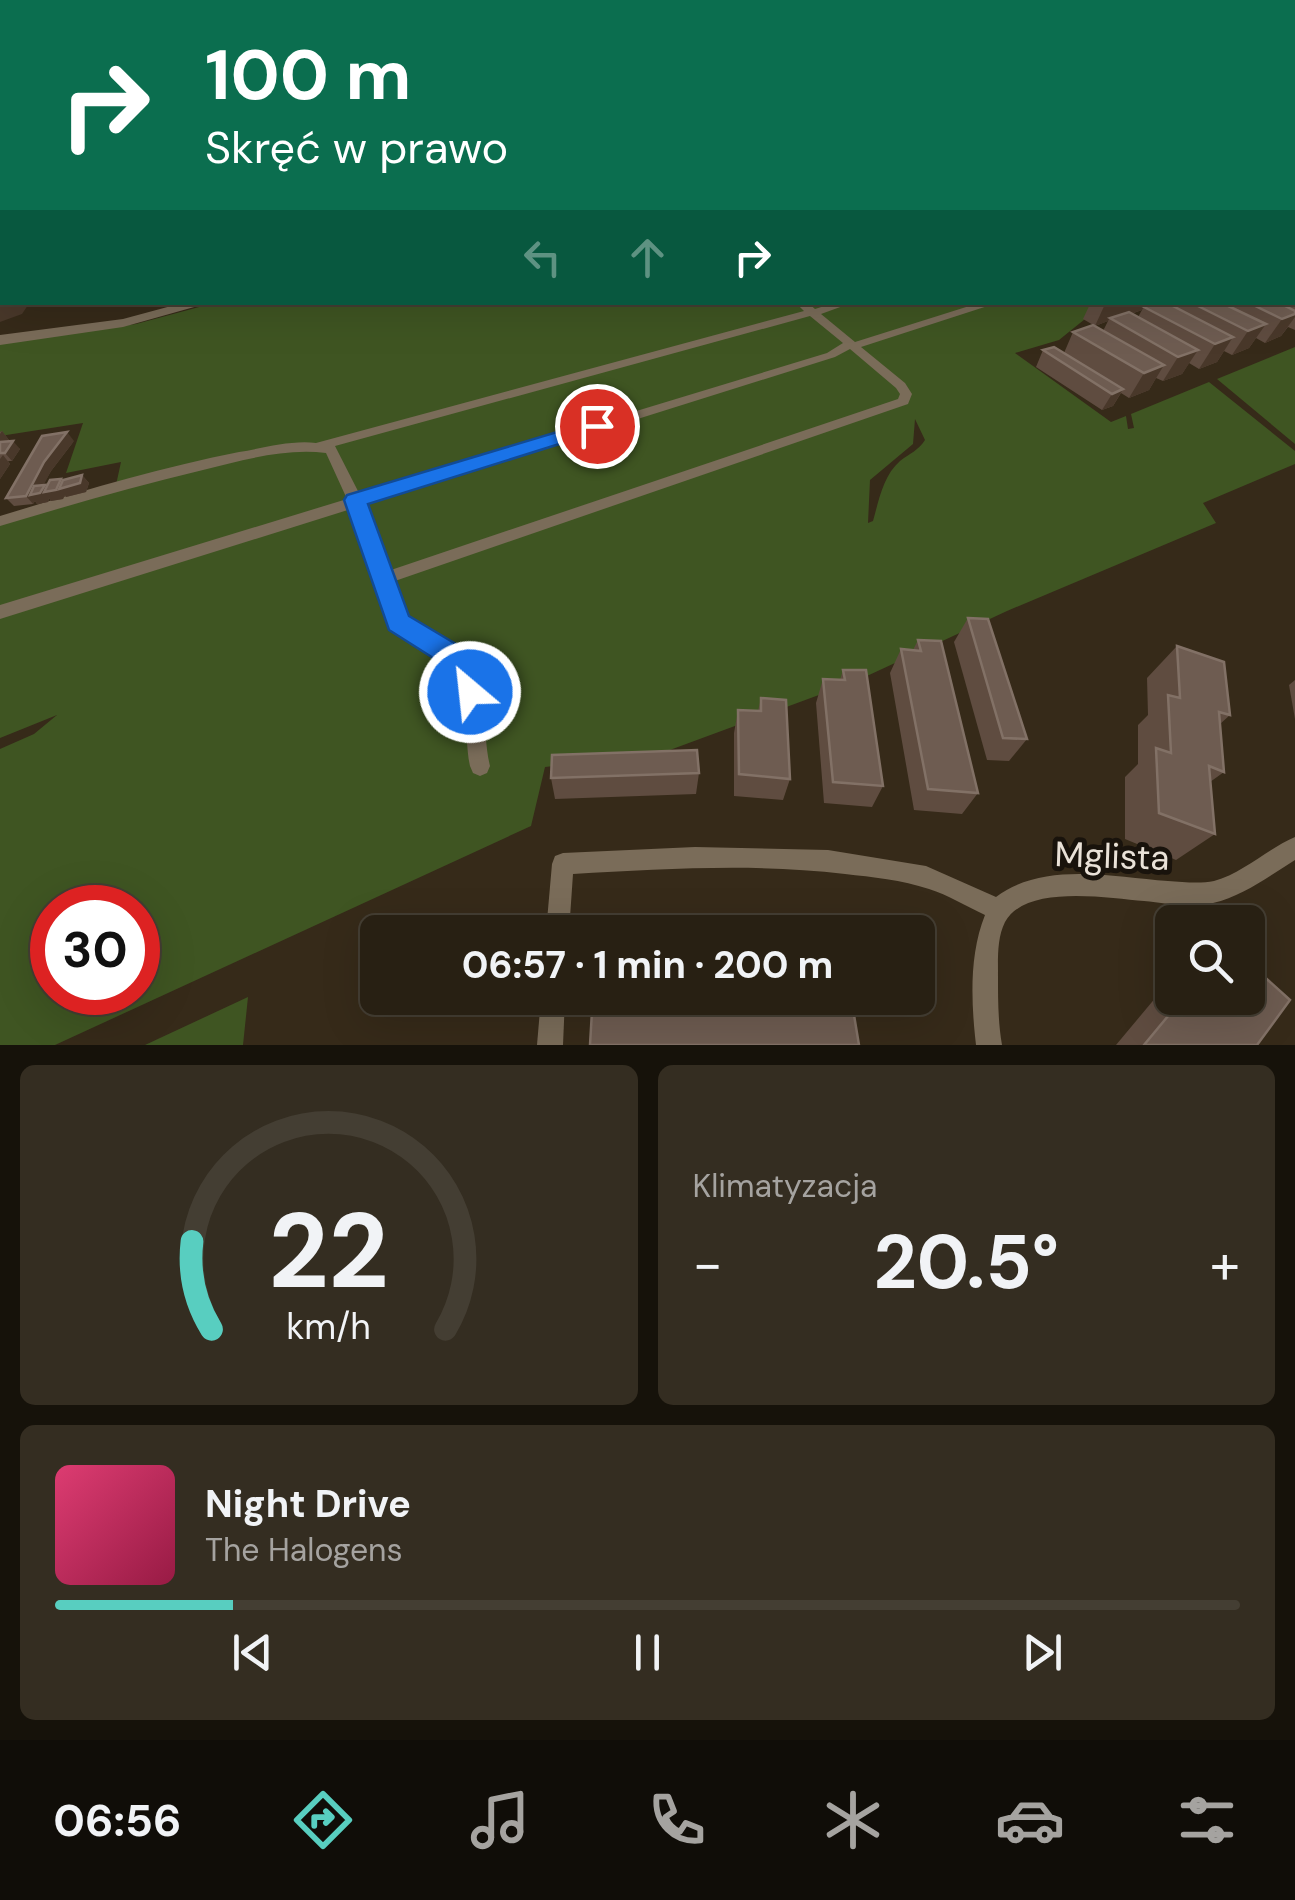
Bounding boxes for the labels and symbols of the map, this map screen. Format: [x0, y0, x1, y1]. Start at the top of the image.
pin [555, 384, 640, 469]
position arrow [418, 640, 522, 744]
street label: Mglista [1054, 831, 1170, 881]
speed limit sign: 30 [30, 885, 160, 1015]

